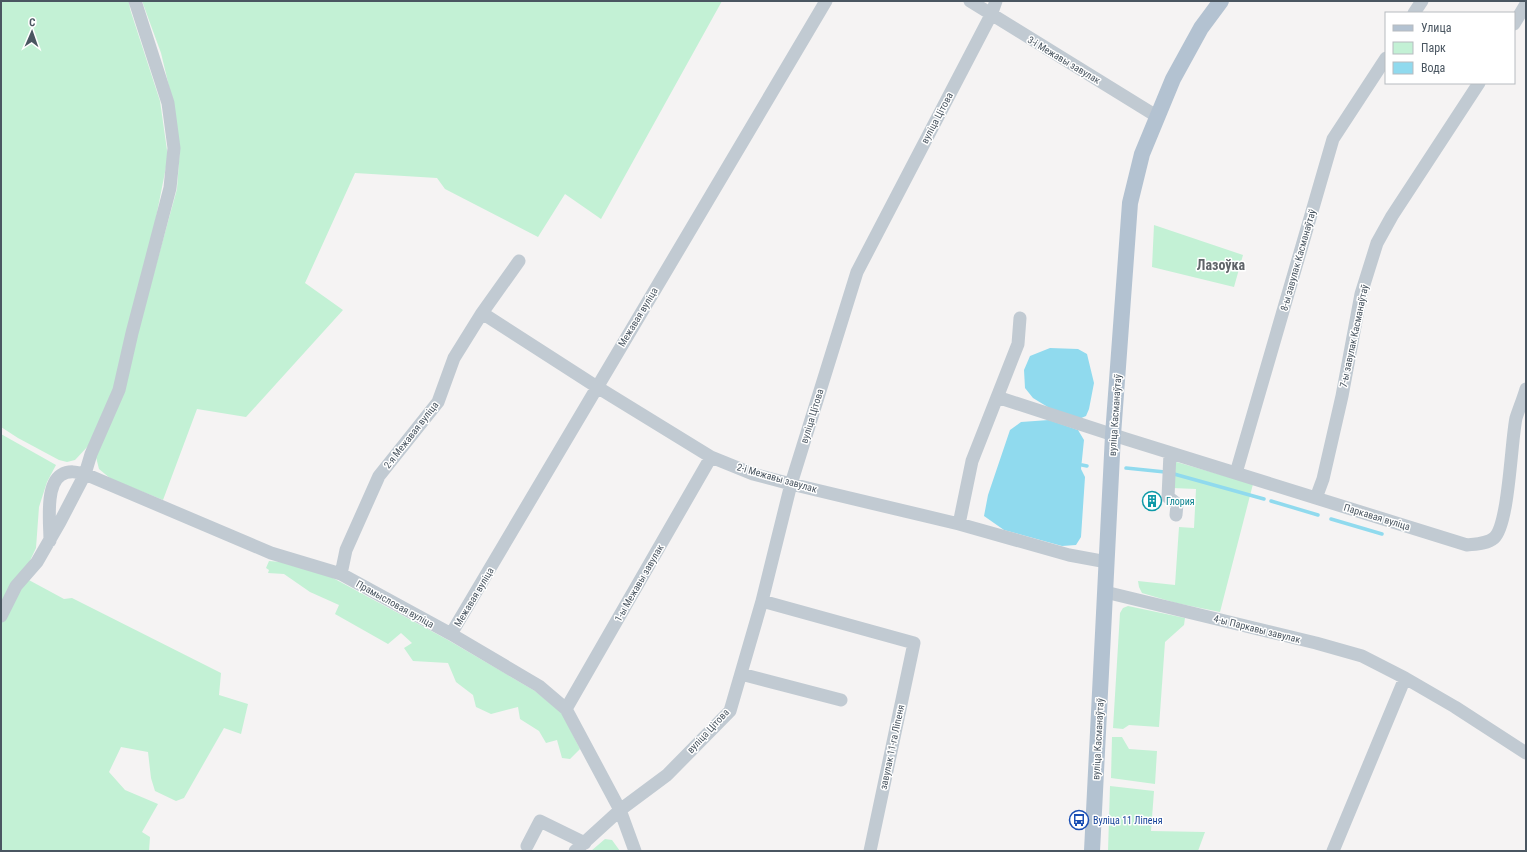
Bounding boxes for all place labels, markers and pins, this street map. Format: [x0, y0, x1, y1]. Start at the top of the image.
building icon: Глория [1141, 490, 1163, 512]
place label: Глория [1166, 496, 1195, 507]
bus stop icon: Вуліца 11 Ліпеня [1068, 809, 1090, 831]
place label: Вуліца 11 Ліпеня [1093, 815, 1163, 826]

